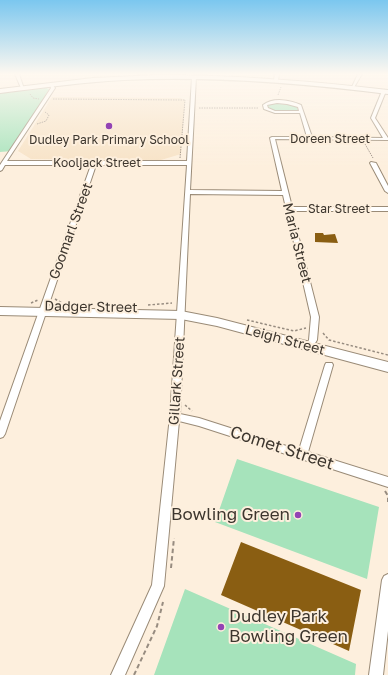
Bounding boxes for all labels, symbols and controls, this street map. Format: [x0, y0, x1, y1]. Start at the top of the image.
marker: Dudley Park Primary School [104, 121, 114, 131]
street label: Doreen Street [290, 132, 370, 146]
place label: Dudley Park Primary School [29, 133, 189, 147]
street label: Kooljack Street [53, 156, 141, 170]
street label: Goomarl Street [46, 180, 96, 282]
street label: Maria Street [279, 201, 315, 285]
street label: Star Street [308, 202, 370, 216]
street label: Dadger Street [44, 298, 138, 316]
street label: Leigh Street [243, 321, 327, 359]
street label: Gillark Street [166, 336, 188, 426]
street label: Comet Street [227, 422, 337, 474]
place label: Bowling Green [171, 505, 290, 525]
marker: Bowling Green [293, 510, 303, 520]
place label: Dudley Park Bowling Green [229, 607, 348, 647]
marker: Dudley Park Bowling Green [216, 622, 226, 632]

